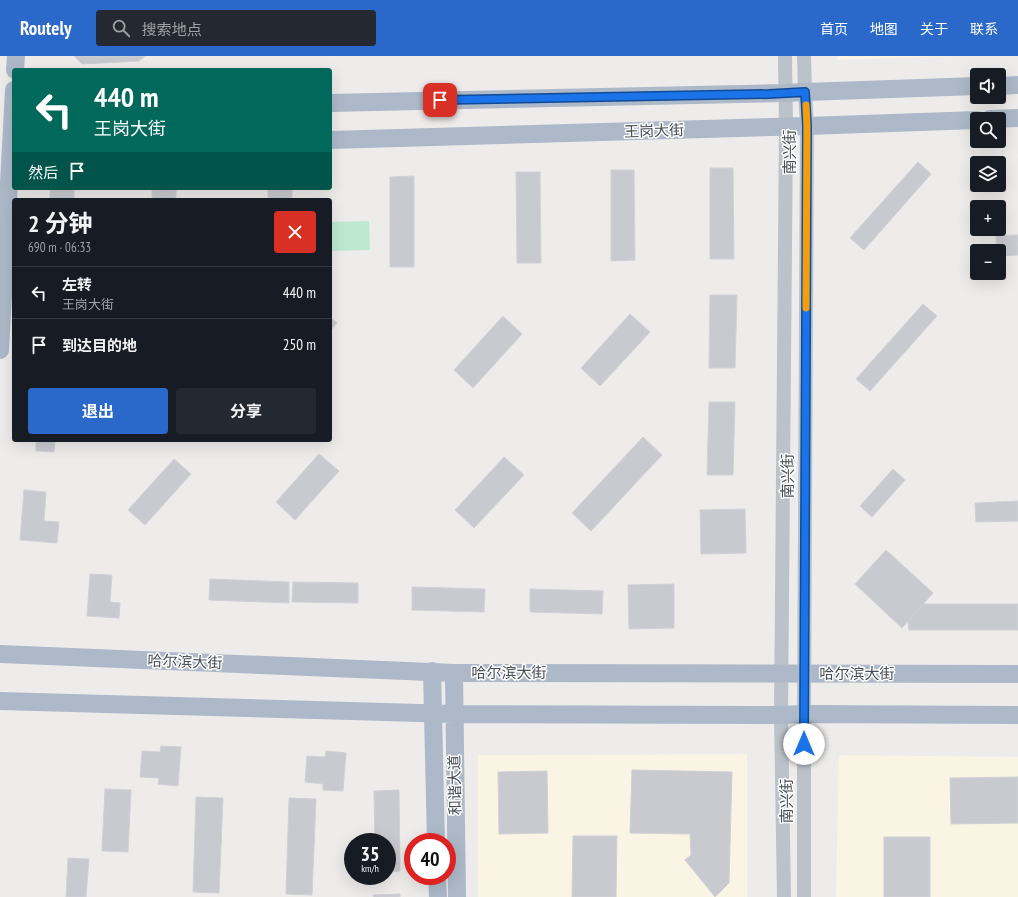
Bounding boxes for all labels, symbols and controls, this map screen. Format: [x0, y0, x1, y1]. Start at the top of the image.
search box [96, 10, 376, 46]
text: Routely [20, 16, 72, 40]
icon: search [110, 17, 132, 39]
text: 搜索地点 [142, 20, 202, 39]
text: 首页 [820, 20, 848, 38]
text: 地图 [870, 20, 898, 38]
text: 关于 [920, 20, 948, 38]
text: 联系 [970, 20, 998, 38]
map controls [970, 68, 1006, 280]
button: sound [970, 68, 1006, 104]
text: 440 m [94, 78, 158, 115]
pin [423, 83, 457, 117]
icon: left [28, 84, 80, 136]
icon: arrive [429, 89, 451, 111]
button: search [970, 112, 1006, 148]
text: 王岗大街 [94, 117, 166, 140]
street label: 王岗大街 [624, 120, 684, 141]
street label: 南兴街 [780, 129, 799, 175]
button: layers [970, 156, 1006, 192]
icon: arrive [66, 160, 88, 182]
text: 然后 [28, 163, 58, 182]
button: + [970, 200, 1006, 236]
text: 2 分钟 [28, 208, 92, 239]
button: close [274, 211, 316, 253]
text: 690 m · 06:33 [28, 239, 91, 256]
button: − [970, 244, 1006, 280]
text: 左转 [62, 275, 92, 294]
icon: left [28, 282, 50, 304]
text: 440 m [283, 283, 316, 302]
text: 王岗大街 [62, 296, 114, 313]
icon: arrive [28, 334, 50, 356]
text: 250 m [283, 335, 316, 354]
text: 到达目的地 [62, 336, 137, 355]
button: 退出 [28, 388, 168, 434]
button: 分享 [176, 388, 316, 434]
street label: 南兴街 [778, 453, 797, 499]
street label: 哈尔滨大街 [147, 651, 223, 672]
street label: 哈尔滨大街 [471, 663, 547, 682]
street label: 哈尔滨大街 [819, 664, 895, 683]
position arrow [783, 723, 825, 765]
street label: 和谐大道 [444, 755, 465, 815]
street label: 南兴街 [777, 778, 796, 824]
speed limit sign: 40 [404, 833, 456, 885]
text: 35 [360, 841, 380, 867]
text: km/h [361, 862, 379, 875]

